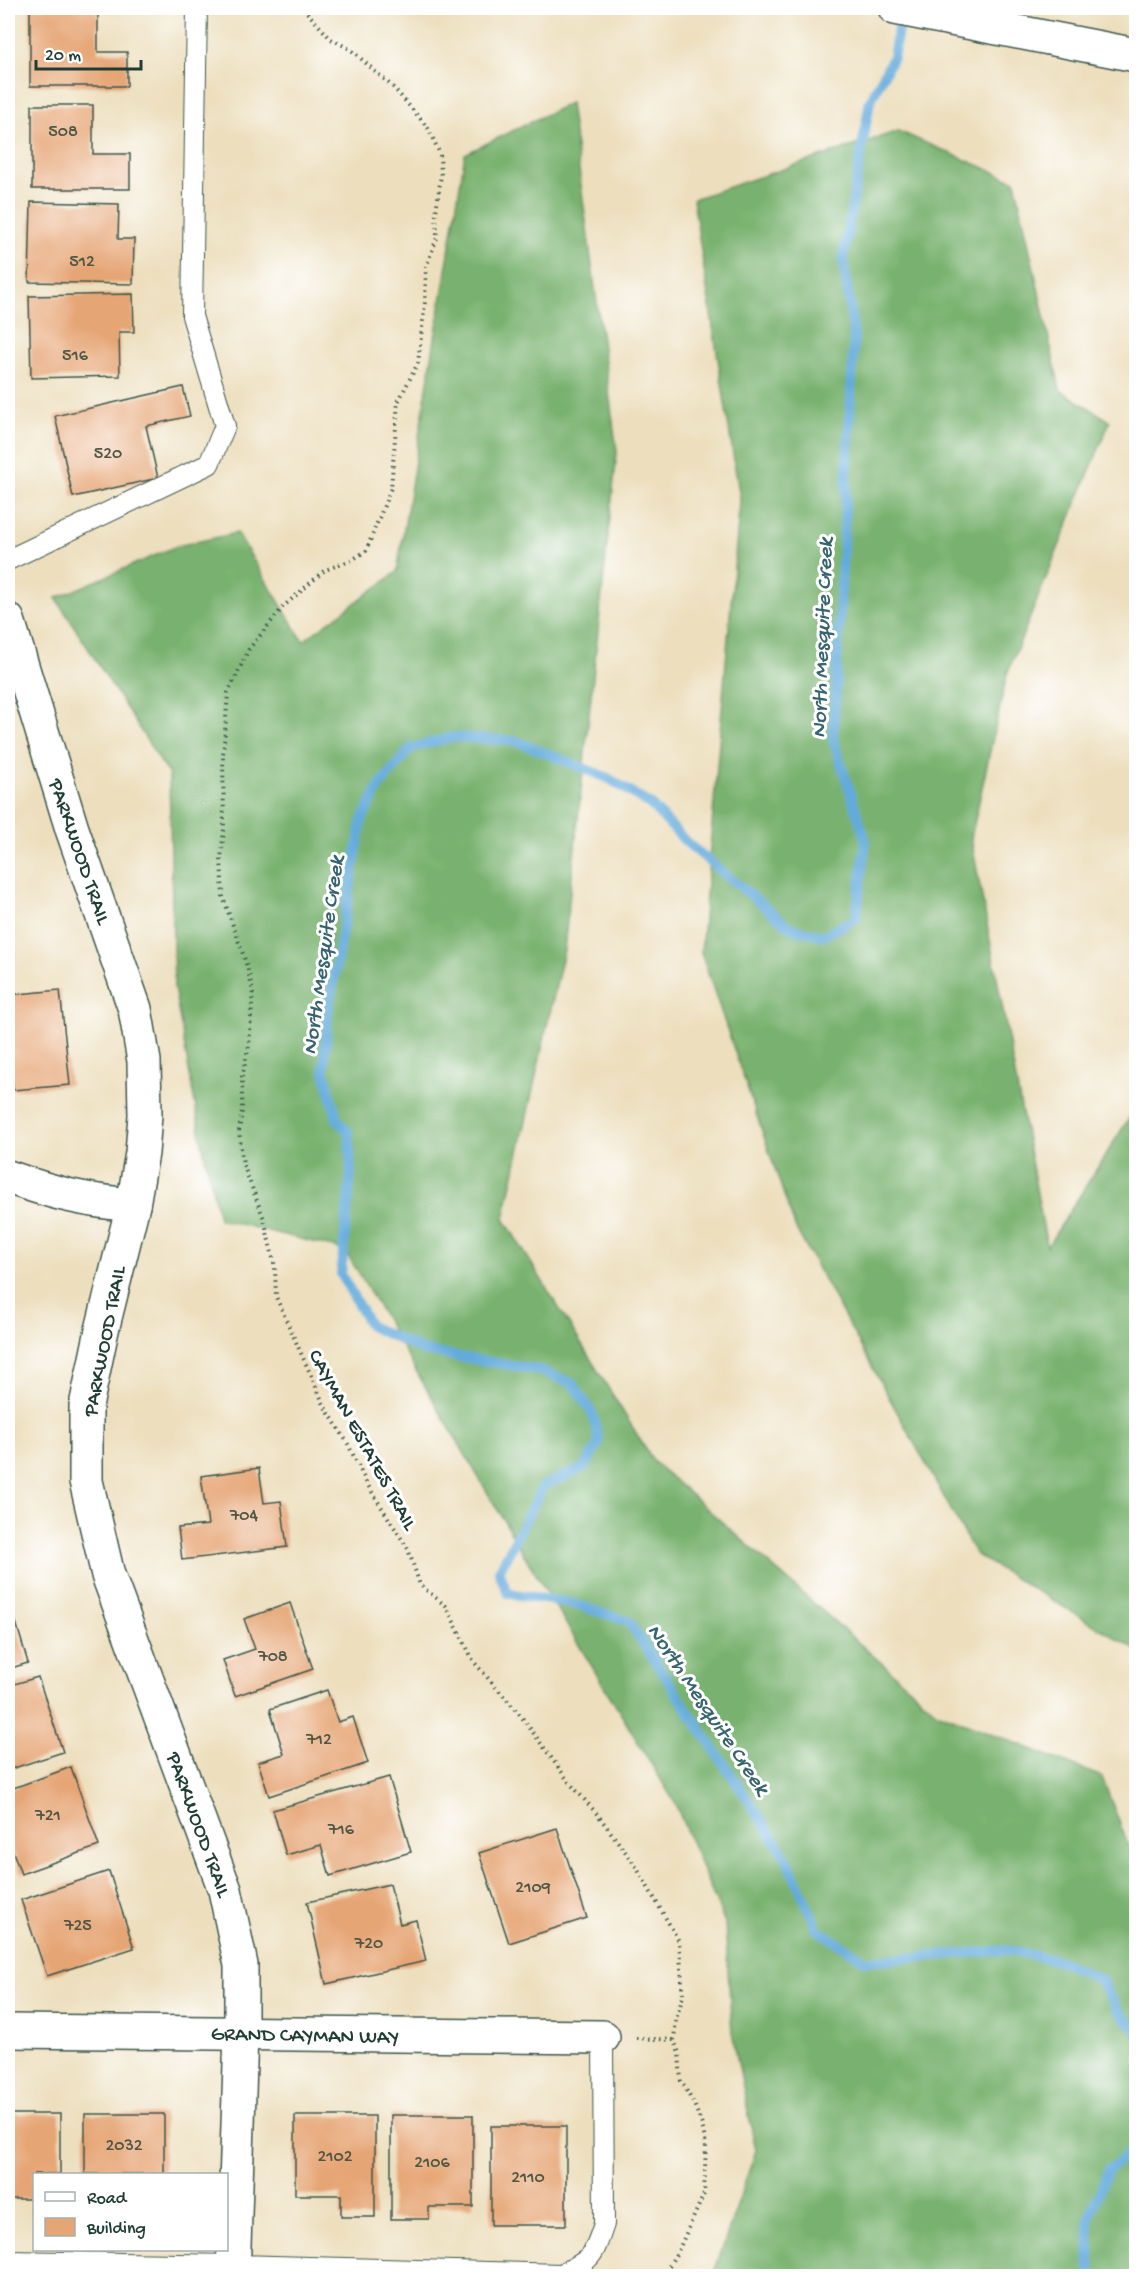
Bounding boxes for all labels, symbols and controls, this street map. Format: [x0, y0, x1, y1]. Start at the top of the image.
scale bar [36, 33, 141, 71]
text: 20 m [45, 46, 81, 67]
house number: 508 [48, 122, 78, 143]
house number: 512 [69, 252, 95, 273]
house number: 516 [62, 346, 89, 367]
house number: 520 [94, 444, 122, 465]
water label: North Mesquite Creek [808, 535, 841, 739]
street label: PARKWOOD TRAIL [41, 775, 115, 930]
water label: North Mesquite Creek [298, 852, 352, 1057]
street label: PARKWOOD TRAIL [79, 1263, 134, 1420]
street label: CAYMAN ESTATES TRAIL [301, 1346, 422, 1536]
house number: 704 [229, 1506, 259, 1527]
water label: North Mesquite Creek [640, 1620, 775, 1802]
house number: 708 [257, 1647, 288, 1668]
house number: 712 [305, 1730, 332, 1751]
street label: PARKWOOD TRAIL [159, 1748, 235, 1902]
house number: 721 [34, 1806, 61, 1827]
house number: 716 [327, 1820, 355, 1841]
house number: 2109 [515, 1878, 551, 1899]
house number: 725 [63, 1916, 92, 1937]
house number: 720 [354, 1934, 383, 1955]
street label: GRAND CAYMAN WAY [211, 2023, 399, 2052]
house number: 2032 [105, 2136, 143, 2157]
house number: 2102 [317, 2147, 353, 2168]
house number: 2106 [414, 2153, 451, 2174]
house number: 2110 [511, 2168, 545, 2189]
legend [33, 2173, 228, 2251]
text: Road [87, 2189, 128, 2210]
text: Building [86, 2219, 146, 2240]

